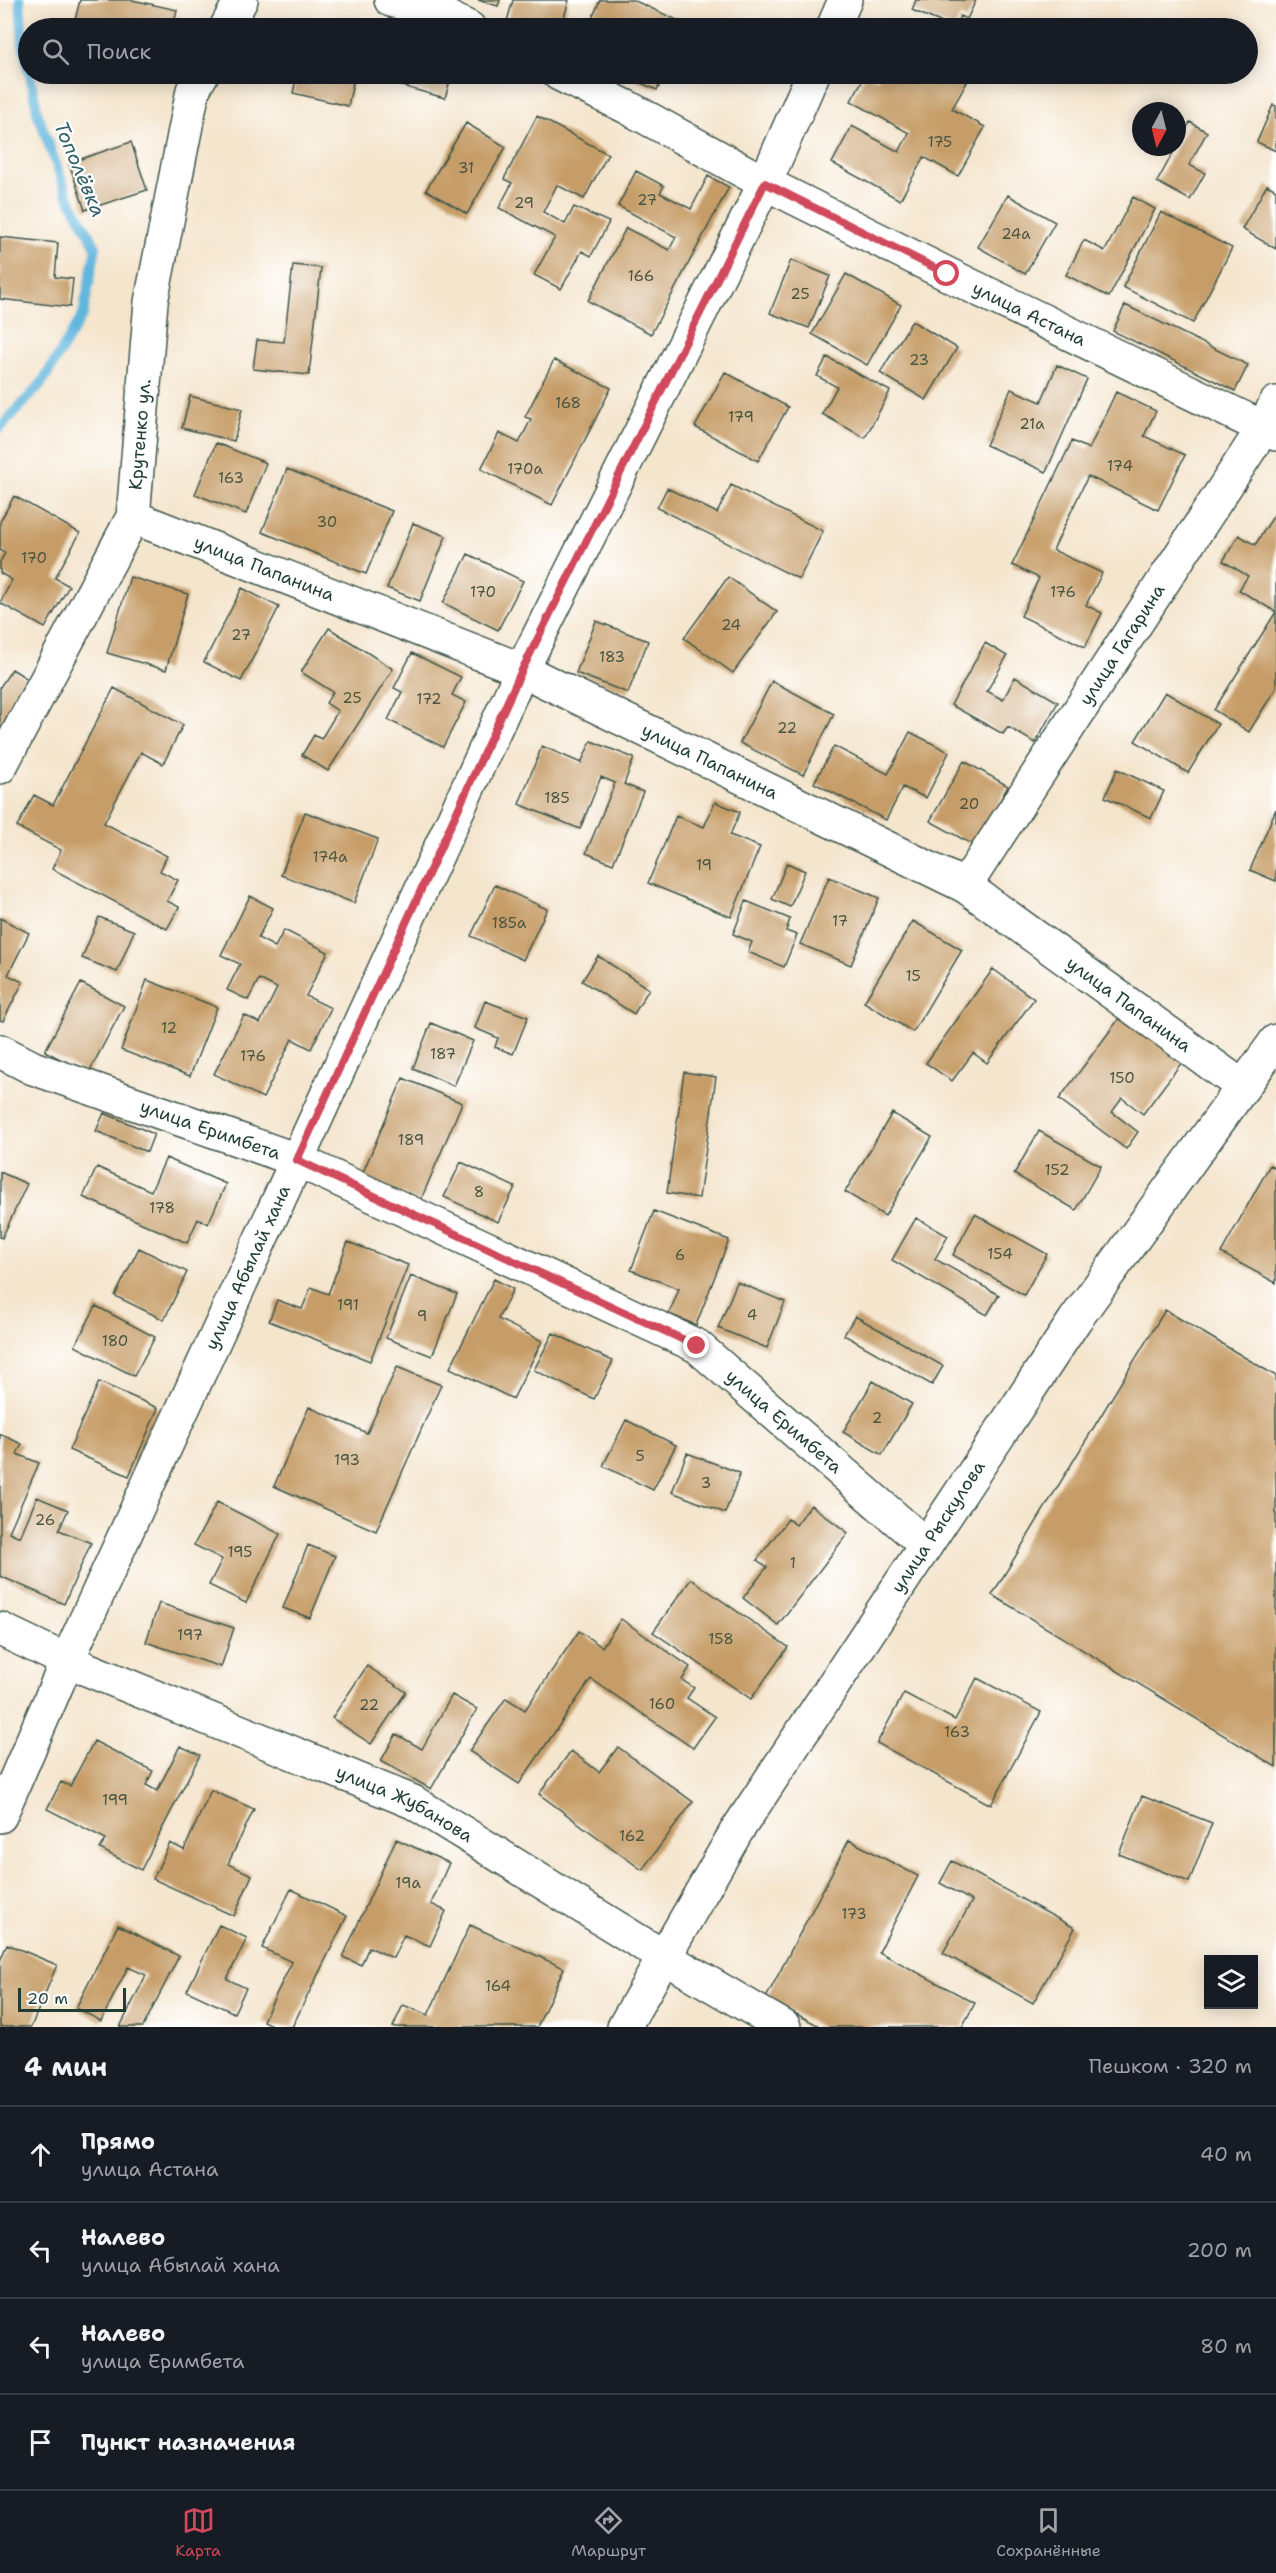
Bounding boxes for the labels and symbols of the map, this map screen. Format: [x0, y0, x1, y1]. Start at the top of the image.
north arrow [1132, 102, 1186, 156]
water label: Тополёвка [48, 117, 112, 221]
house number: 175 [928, 132, 952, 152]
house number: 31 [458, 158, 474, 178]
house number: 27 [637, 190, 657, 210]
house number: 29 [514, 193, 534, 213]
house number: 24а [1001, 224, 1031, 244]
route start [933, 260, 959, 286]
house number: 166 [628, 266, 654, 286]
street label: улица Астана [968, 276, 1090, 352]
house number: 25 [790, 284, 810, 304]
house number: 23 [909, 350, 929, 370]
street label: Крутенко ул. [123, 378, 157, 491]
house number: 168 [555, 393, 581, 413]
house number: 179 [728, 407, 754, 427]
house number: 21а [1019, 414, 1045, 434]
house number: 174 [1107, 456, 1133, 476]
house number: 170а [507, 459, 543, 479]
house number: 163 [218, 468, 244, 488]
house number: 30 [317, 512, 337, 532]
street label: улица Папанина [191, 530, 338, 607]
house number: 170 [21, 548, 47, 568]
street label: улица Гагарина [1074, 579, 1171, 710]
house number: 170 [470, 582, 496, 602]
house number: 176 [1050, 582, 1076, 602]
house number: 24 [721, 615, 741, 635]
house number: 27 [231, 625, 251, 645]
house number: 183 [599, 647, 625, 667]
house number: 25 [342, 688, 362, 708]
house number: 172 [416, 689, 442, 709]
street label: улица Папанина [638, 718, 782, 805]
house number: 22 [777, 718, 797, 738]
house number: 185 [544, 788, 570, 808]
house number: 20 [959, 794, 979, 814]
house number: 174а [312, 847, 348, 867]
house number: 19 [696, 855, 712, 875]
house number: 17 [832, 911, 848, 931]
house number: 185а [492, 913, 527, 933]
street label: улица Папанина [1061, 951, 1196, 1058]
house number: 15 [905, 966, 921, 986]
house number: 12 [161, 1018, 177, 1038]
house number: 187 [430, 1044, 456, 1064]
house number: 176 [240, 1046, 266, 1066]
house number: 150 [1109, 1068, 1135, 1088]
street label: улица Еримбета [137, 1094, 284, 1165]
house number: 189 [398, 1130, 424, 1150]
house number: 152 [1045, 1160, 1069, 1180]
street label: улица Абылай хана [199, 1181, 296, 1354]
house number: 8 [474, 1182, 484, 1202]
house number: 178 [149, 1198, 175, 1218]
house number: 154 [987, 1244, 1013, 1264]
house number: 6 [675, 1245, 685, 1265]
house number: 191 [337, 1295, 359, 1315]
house number: 4 [747, 1305, 757, 1325]
house number: 9 [417, 1306, 427, 1326]
house number: 180 [102, 1331, 128, 1351]
route end [683, 1332, 709, 1358]
street label: улица Еримбета [721, 1364, 847, 1479]
house number: 2 [872, 1408, 882, 1428]
house number: 5 [635, 1446, 645, 1466]
house number: 193 [334, 1450, 360, 1470]
street label: улица Рыскулова [886, 1456, 991, 1597]
house number: 3 [701, 1473, 711, 1493]
house number: 26 [35, 1510, 55, 1530]
house number: 195 [227, 1542, 253, 1562]
house number: 1 [790, 1553, 796, 1573]
house number: 197 [177, 1625, 203, 1645]
house number: 158 [708, 1629, 734, 1649]
house number: 160 [649, 1694, 675, 1714]
house number: 22 [359, 1695, 379, 1715]
house number: 163 [944, 1722, 970, 1742]
street label: улица Жубанова [333, 1760, 477, 1848]
house number: 199 [102, 1790, 128, 1810]
house number: 162 [619, 1826, 645, 1846]
house number: 19а [395, 1873, 421, 1893]
house number: 173 [841, 1904, 867, 1924]
house number: 164 [485, 1976, 511, 1996]
scale bar [18, 1985, 126, 2012]

